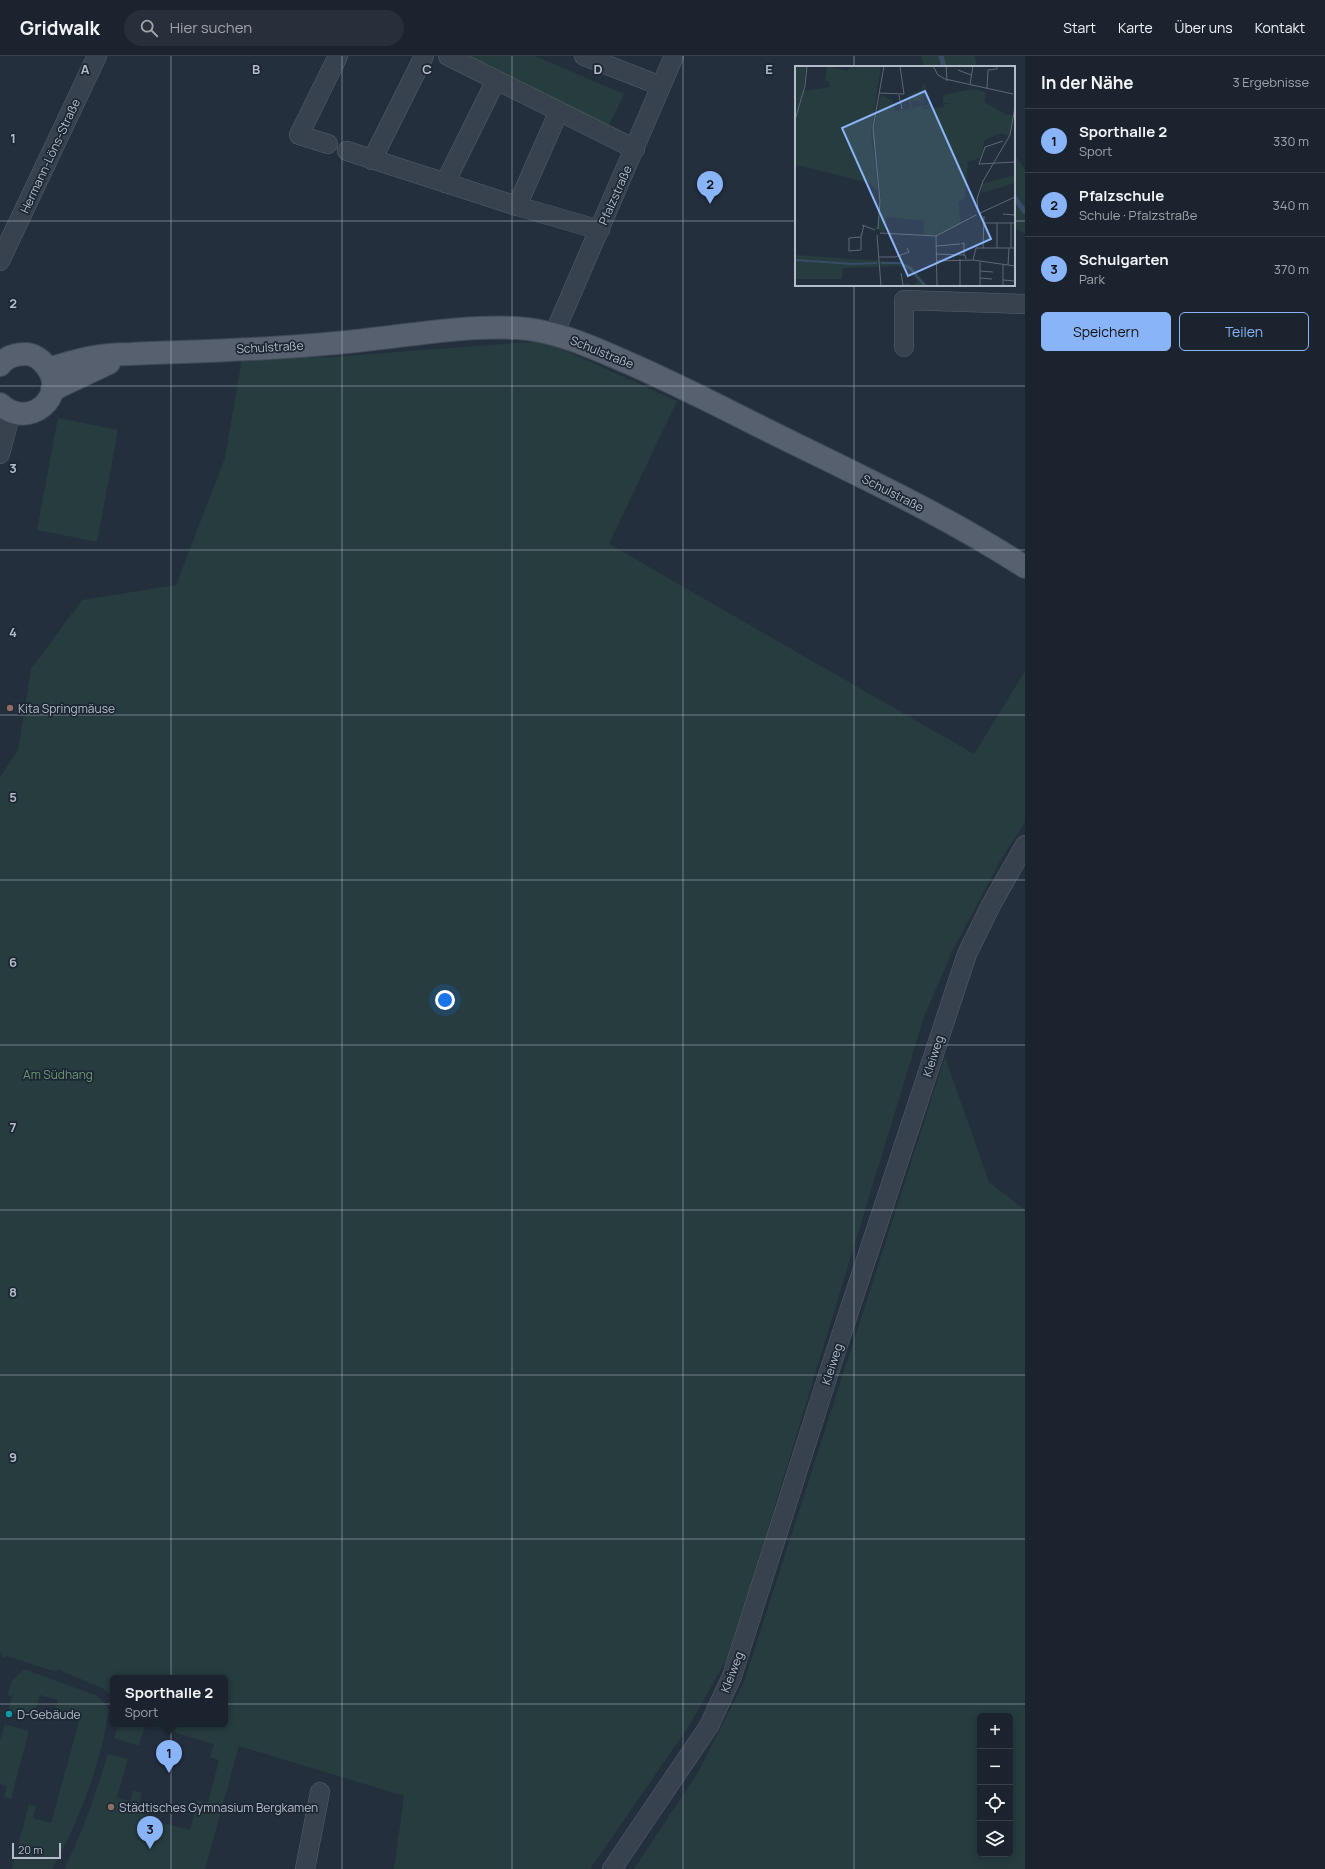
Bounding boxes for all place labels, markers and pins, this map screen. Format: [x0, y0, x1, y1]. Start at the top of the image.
pin: 2 [697, 171, 723, 204]
place label: Kita Springmäuse [18, 700, 115, 717]
marker: Kita Springmäuse [5, 703, 15, 713]
place label: D-Gebäude [17, 1706, 81, 1723]
marker: D-Gebäude [4, 1709, 14, 1719]
pin: 1 [156, 1740, 182, 1773]
place label: Städtisches Gymnasium Bergkamen [119, 1799, 318, 1816]
marker: Städtisches Gymnasium Bergkamen [106, 1802, 116, 1812]
pin: 3 [137, 1816, 163, 1849]

